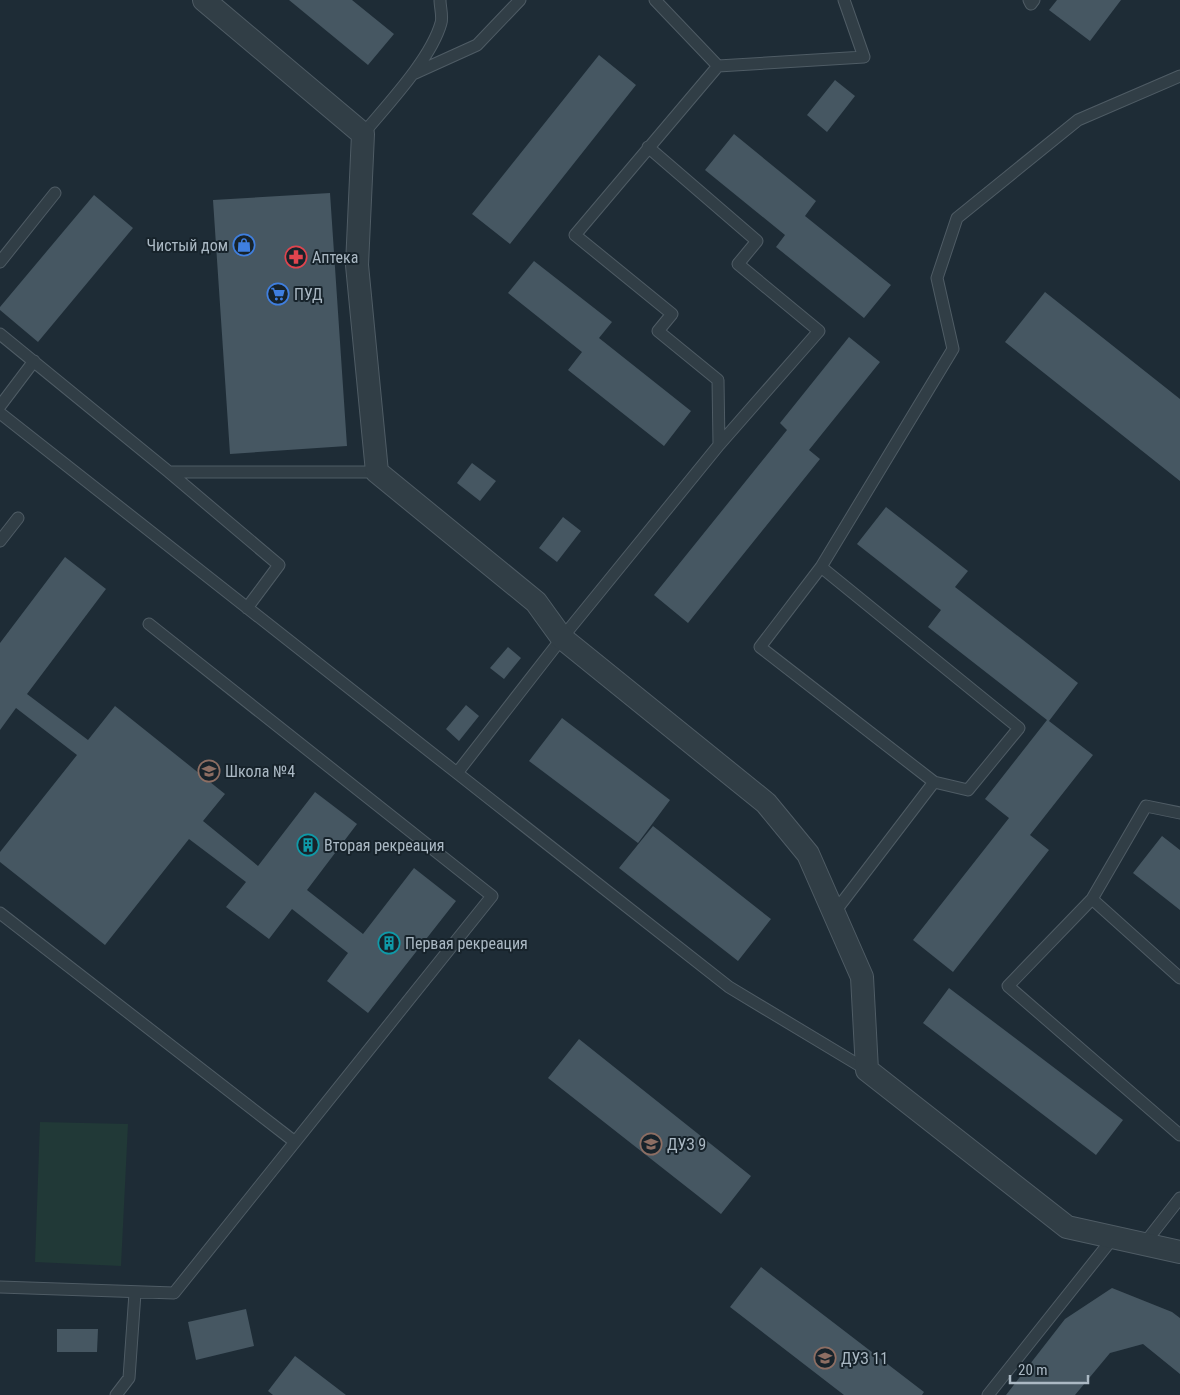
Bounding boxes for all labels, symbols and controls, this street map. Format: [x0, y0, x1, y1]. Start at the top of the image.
shop icon: Чистый дом [232, 233, 256, 257]
place label: Чистый дом [146, 236, 228, 255]
pharmacy icon: Аптека [284, 245, 308, 269]
place label: Аптека [312, 248, 358, 267]
supermarket icon: ПУД [266, 282, 290, 306]
place label: ПУД [294, 285, 323, 304]
school or university icon: Школа №4 [197, 759, 221, 783]
place label: Школа №4 [225, 762, 295, 781]
building icon: Вторая рекреация [296, 833, 320, 857]
place label: Вторая рекреация [324, 836, 445, 855]
building icon: Первая рекреация [377, 931, 401, 955]
place label: Первая рекреация [405, 934, 528, 953]
school or university icon: ДУЗ 9 [639, 1132, 663, 1156]
place label: ДУЗ 9 [667, 1135, 706, 1154]
school or university icon: ДУЗ 11 [813, 1346, 837, 1370]
place label: ДУЗ 11 [841, 1349, 888, 1368]
scale bar [1010, 1352, 1088, 1384]
text: 20 m [1018, 1361, 1048, 1379]

